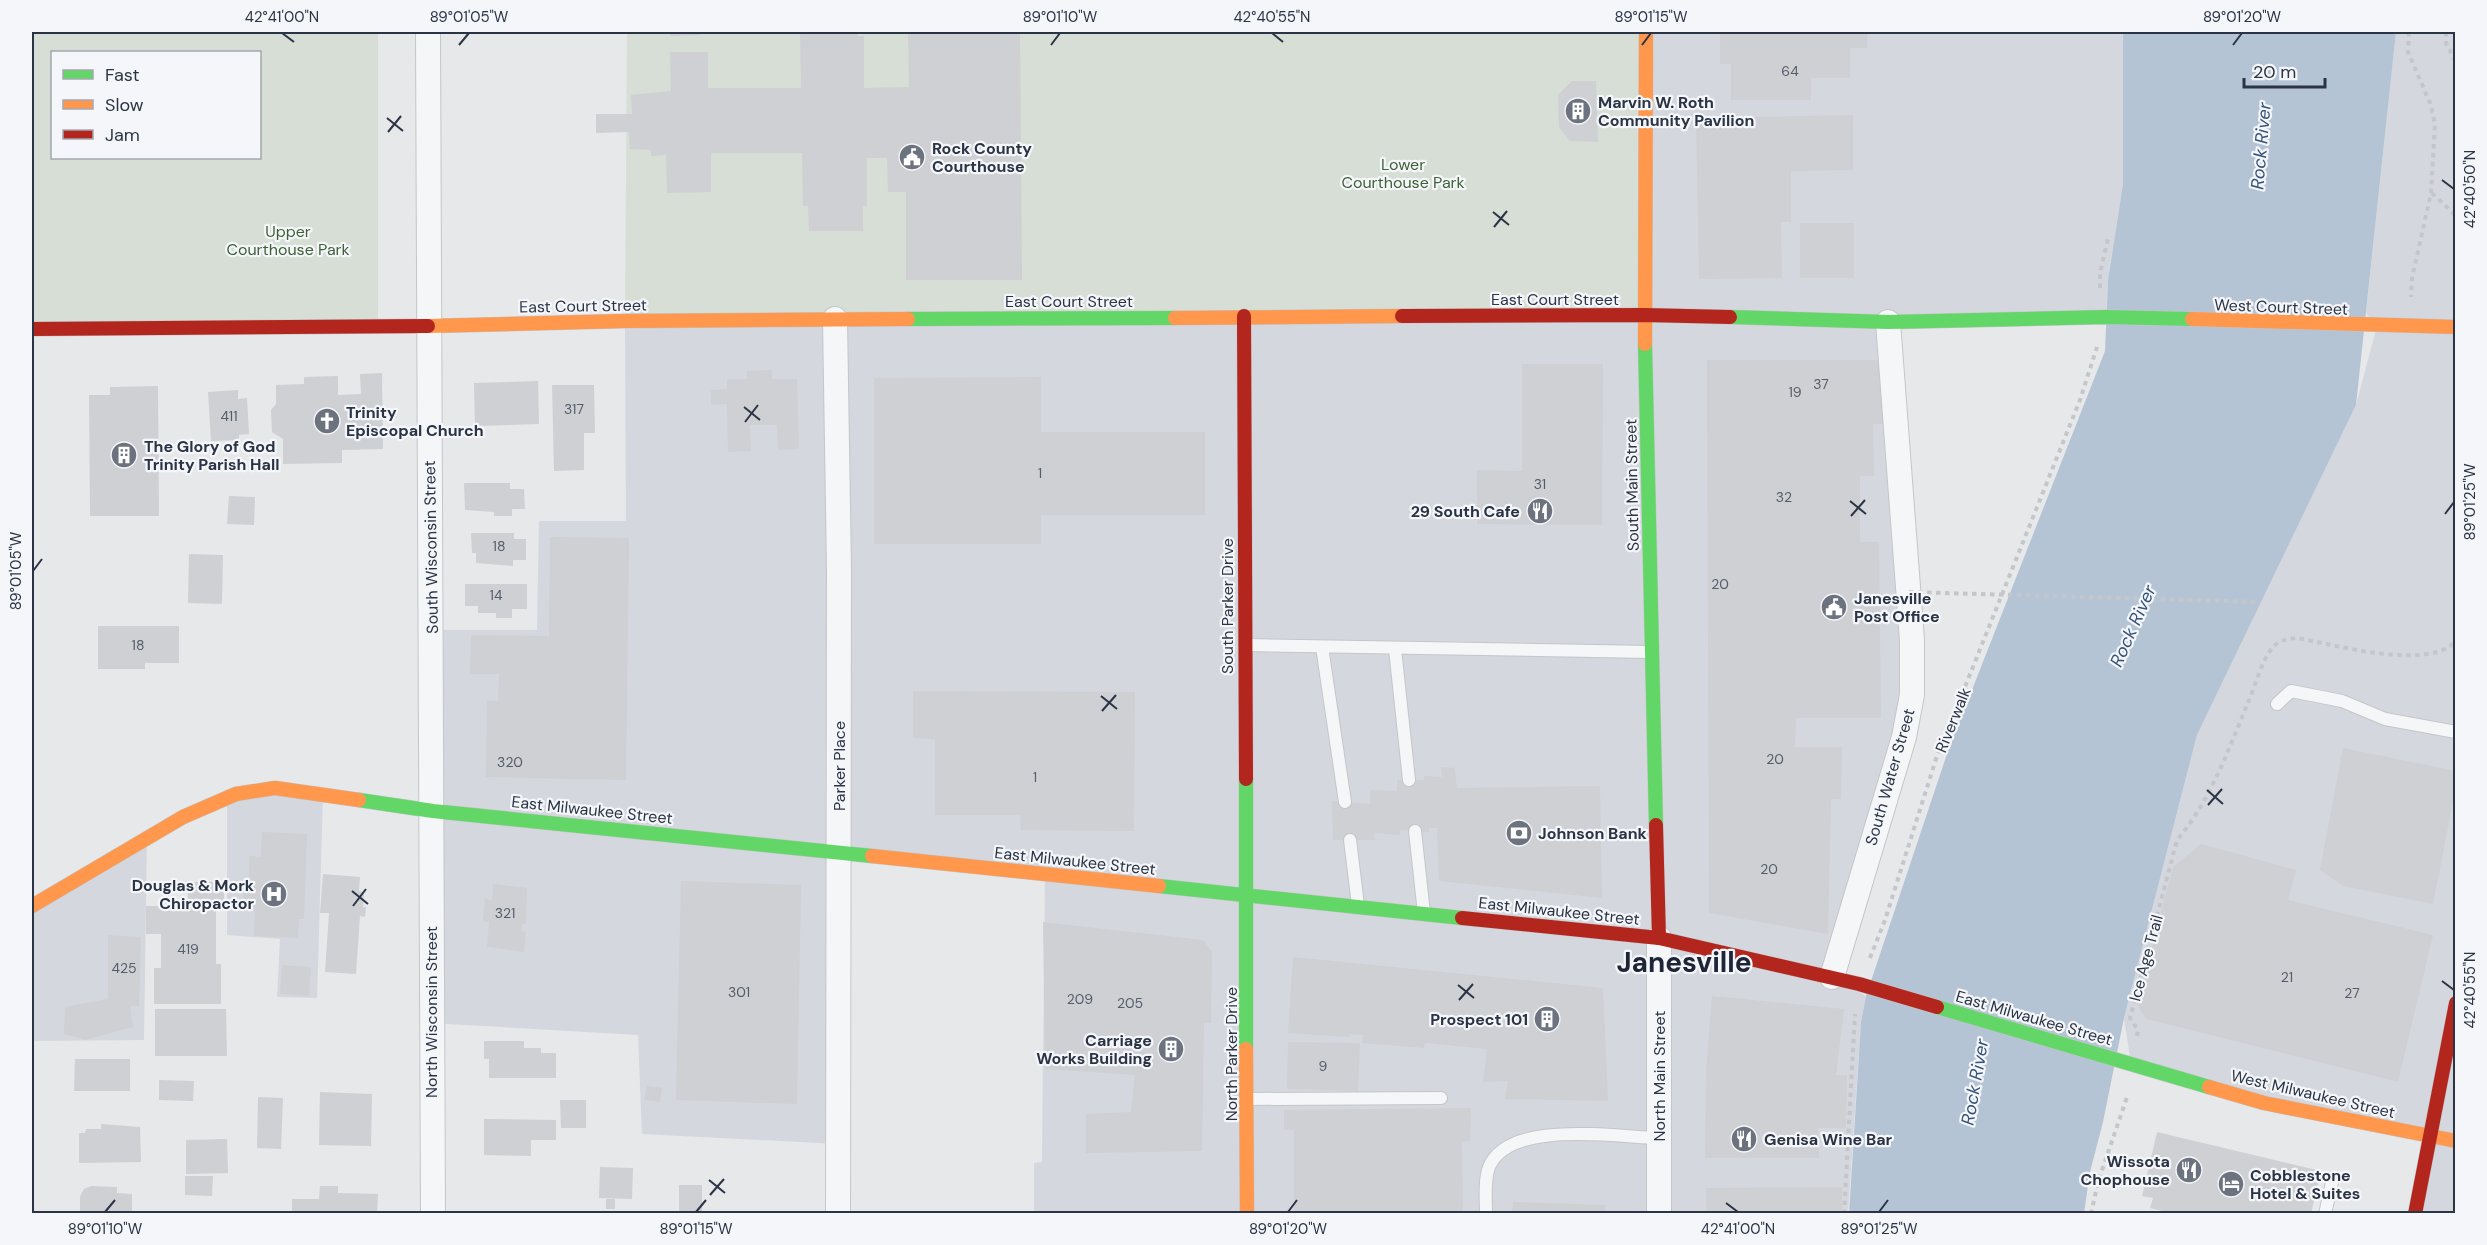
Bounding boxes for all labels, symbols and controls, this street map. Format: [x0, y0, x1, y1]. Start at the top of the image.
text: 42°41'00"N [245, 7, 319, 27]
text: 89°01'05"W [430, 7, 509, 27]
text: 89°01'10"W [1023, 7, 1098, 27]
text: 42°40'55"N [1234, 7, 1310, 27]
text: 89°01'15"W [1614, 7, 1688, 27]
text: 89°01'20"W [2203, 7, 2282, 27]
legend [51, 51, 261, 159]
scale bar [2244, 51, 2325, 89]
text: 20 m [2253, 60, 2296, 84]
house number: 64 [1781, 62, 1799, 80]
text: Fast [105, 63, 140, 87]
place label: Marvin W. Roth Community Pavilion [1598, 92, 1754, 131]
text: Slow [105, 93, 144, 117]
building icon: Marvin W. Roth Community Pavilion [1563, 96, 1593, 126]
water label: Rock River [2245, 100, 2277, 190]
text: Jam [105, 123, 140, 147]
place label: Rock County Courthouse [932, 138, 1032, 177]
public building icon: Rock County Courthouse [897, 142, 927, 172]
text: 42°40'50"N [2460, 150, 2480, 228]
park label: Lower Courthouse Park [1341, 154, 1465, 193]
park label: Upper Courthouse Park [226, 221, 350, 260]
street label: East Court Street [1491, 289, 1619, 310]
street label: East Court Street [1005, 291, 1133, 312]
street label: East Court Street [519, 294, 647, 318]
street label: West Court Street [2214, 294, 2348, 320]
house number: 37 [1813, 375, 1829, 393]
house number: 19 [1788, 383, 1802, 401]
house number: 317 [564, 400, 584, 418]
place label: Trinity Episcopal Church [346, 402, 484, 441]
church icon: Trinity Episcopal Church [312, 406, 342, 436]
house number: 411 [220, 407, 238, 425]
street label: South Main Street [1620, 419, 1644, 551]
place label: The Glory of God Trinity Parish Hall [144, 436, 279, 475]
building icon: The Glory of God Trinity Parish Hall [109, 440, 139, 470]
street label: South Wisconsin Street [419, 460, 443, 634]
text: 89°01'25"W [2460, 463, 2480, 541]
house number: 1 [1038, 464, 1042, 482]
house number: 31 [1534, 475, 1546, 493]
house number: 32 [1776, 488, 1792, 506]
restaurant icon: 29 South Cafe [1525, 496, 1555, 526]
place label: 29 South Cafe [1411, 501, 1520, 522]
text: 89°01'05"W [6, 531, 26, 610]
house number: 18 [493, 537, 505, 555]
street label: South Parker Drive [1217, 538, 1238, 674]
house number: 20 [1711, 575, 1729, 593]
water label: Rock River [2104, 580, 2162, 671]
house number: 14 [490, 586, 503, 604]
place label: Janesville Post Office [1854, 588, 1940, 627]
public building icon: Janesville Post Office [1819, 592, 1849, 622]
house number: 18 [132, 636, 144, 654]
street label: Riverwalk [1930, 684, 1976, 756]
street label: South Water Street [1860, 706, 1920, 848]
street label: Parker Place [829, 721, 850, 811]
house number: 20 [1766, 750, 1784, 768]
house number: 320 [497, 753, 523, 771]
house number: 1 [1033, 768, 1037, 786]
street label: East Milwaukee Street [510, 791, 674, 829]
bank icon: Johnson Bank [1504, 818, 1534, 848]
place label: Johnson Bank [1538, 823, 1648, 844]
street label: East Milwaukee Street [993, 842, 1157, 880]
house number: 20 [1760, 860, 1778, 878]
place label: Douglas & Mork Chiropactor [132, 875, 255, 914]
hospital icon: Douglas & Mork Chiropactor [259, 879, 289, 909]
street label: East Milwaukee Street [1477, 892, 1641, 930]
house number: 321 [495, 904, 515, 922]
street label: Ice Age Trail [2124, 912, 2168, 1004]
street label: North Wisconsin Street [421, 926, 442, 1098]
house number: 419 [177, 940, 199, 958]
district label: Janesville [1616, 944, 1752, 981]
text: 42°40'55"N [2460, 952, 2480, 1028]
house number: 425 [111, 959, 137, 977]
house number: 21 [2281, 968, 2293, 986]
house number: 301 [728, 983, 750, 1001]
house number: 27 [2344, 984, 2360, 1002]
street label: East Milwaukee Street [1953, 986, 2115, 1050]
street label: North Parker Drive [1221, 987, 1242, 1121]
house number: 209 [1067, 990, 1093, 1008]
house number: 205 [1117, 994, 1143, 1012]
building icon: Prospect 101 [1532, 1004, 1562, 1034]
place label: Prospect 101 [1430, 1009, 1528, 1030]
street label: North Main Street [1649, 1011, 1670, 1141]
place label: Carriage Works Building [1036, 1030, 1152, 1069]
building icon: Carriage Works Building [1156, 1034, 1186, 1064]
water label: Rock River [1956, 1036, 1995, 1127]
house number: 9 [1319, 1057, 1328, 1075]
street label: West Milwaukee Street [2229, 1065, 2397, 1123]
restaurant icon: Genisa Wine Bar [1729, 1124, 1759, 1154]
place label: Genisa Wine Bar [1764, 1129, 1893, 1150]
place label: Wissota Chophouse [2080, 1151, 2170, 1190]
restaurant icon: Wissota Chophouse [2174, 1155, 2204, 1185]
place label: Cobblestone Hotel & Suites [2250, 1165, 2360, 1204]
hotel icon: Cobblestone Hotel & Suites [2216, 1169, 2246, 1199]
text: 89°01'10"W [68, 1219, 143, 1239]
text: 89°01'15"W [659, 1219, 733, 1239]
text: 89°01'20"W [1249, 1219, 1328, 1239]
text: 42°41'00"N [1701, 1219, 1775, 1239]
text: 89°01'25"W [1841, 1219, 1918, 1239]

